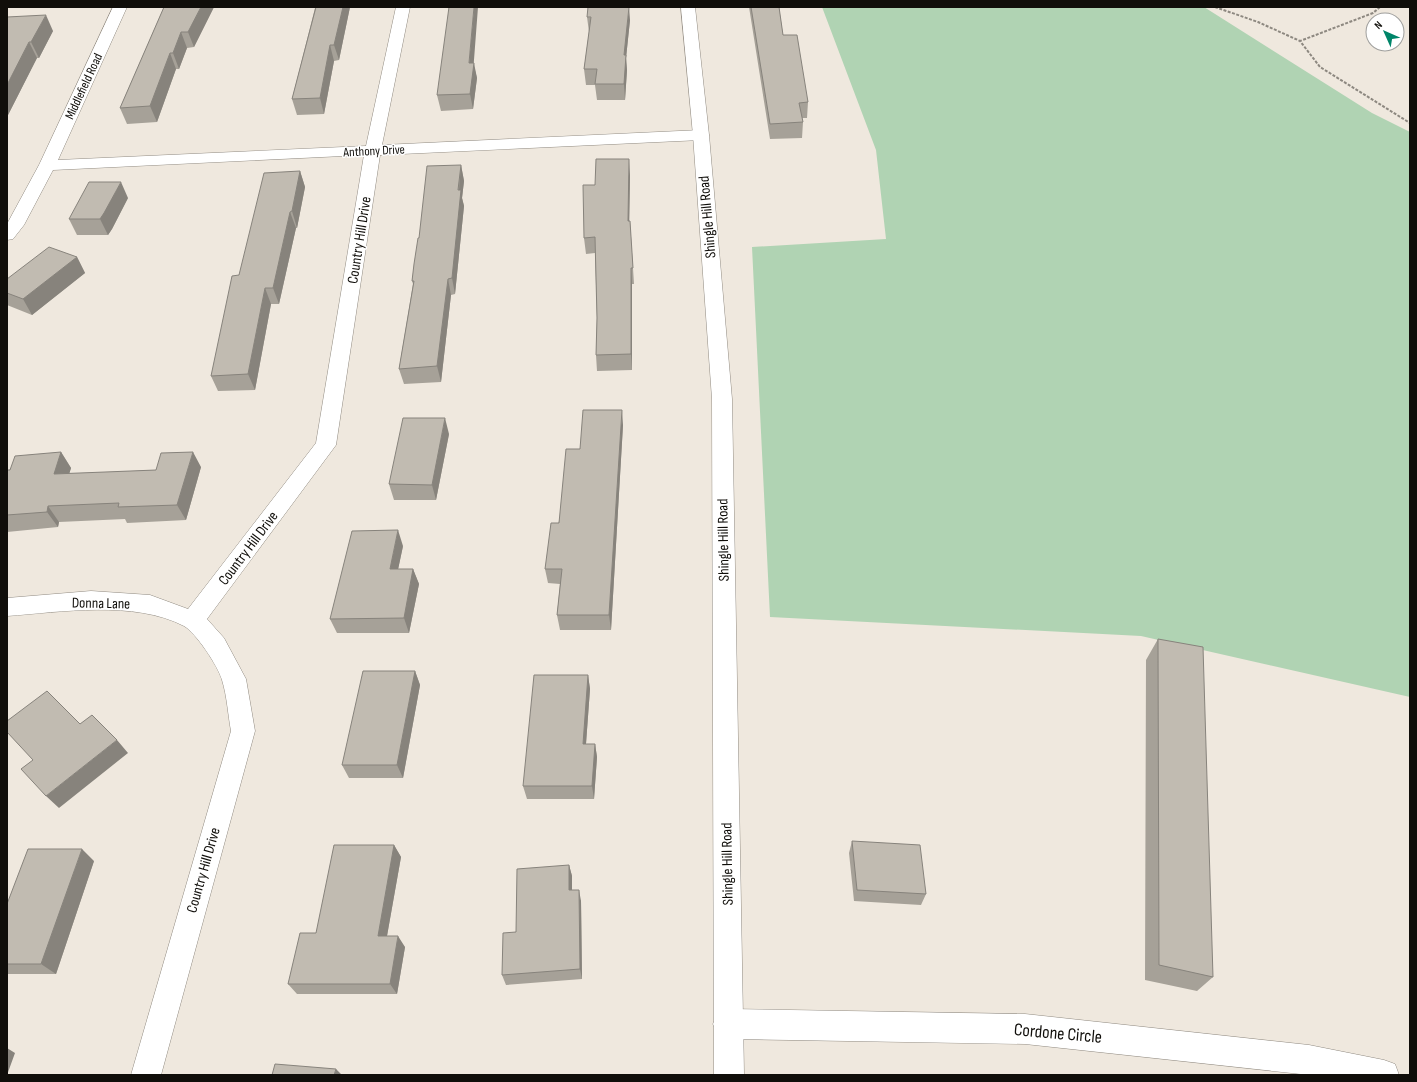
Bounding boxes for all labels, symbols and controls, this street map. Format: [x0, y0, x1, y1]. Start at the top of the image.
north arrow [1365, 12, 1405, 52]
text: N [1372, 19, 1385, 32]
street label: Middlefield Road [62, 51, 106, 122]
street label: Anthony Drive [342, 141, 405, 161]
street label: Shingle Hill Road [694, 175, 721, 259]
street label: Country Hill Drive [343, 195, 376, 285]
street label: Shingle Hill Road [713, 499, 734, 581]
street label: Country Hill Drive [214, 507, 282, 589]
street label: Donna Lane [72, 593, 130, 614]
street label: Shingle Hill Road [717, 823, 738, 905]
street label: Country Hill Drive [182, 825, 225, 915]
street label: Cordone Circle [1013, 1019, 1103, 1048]

